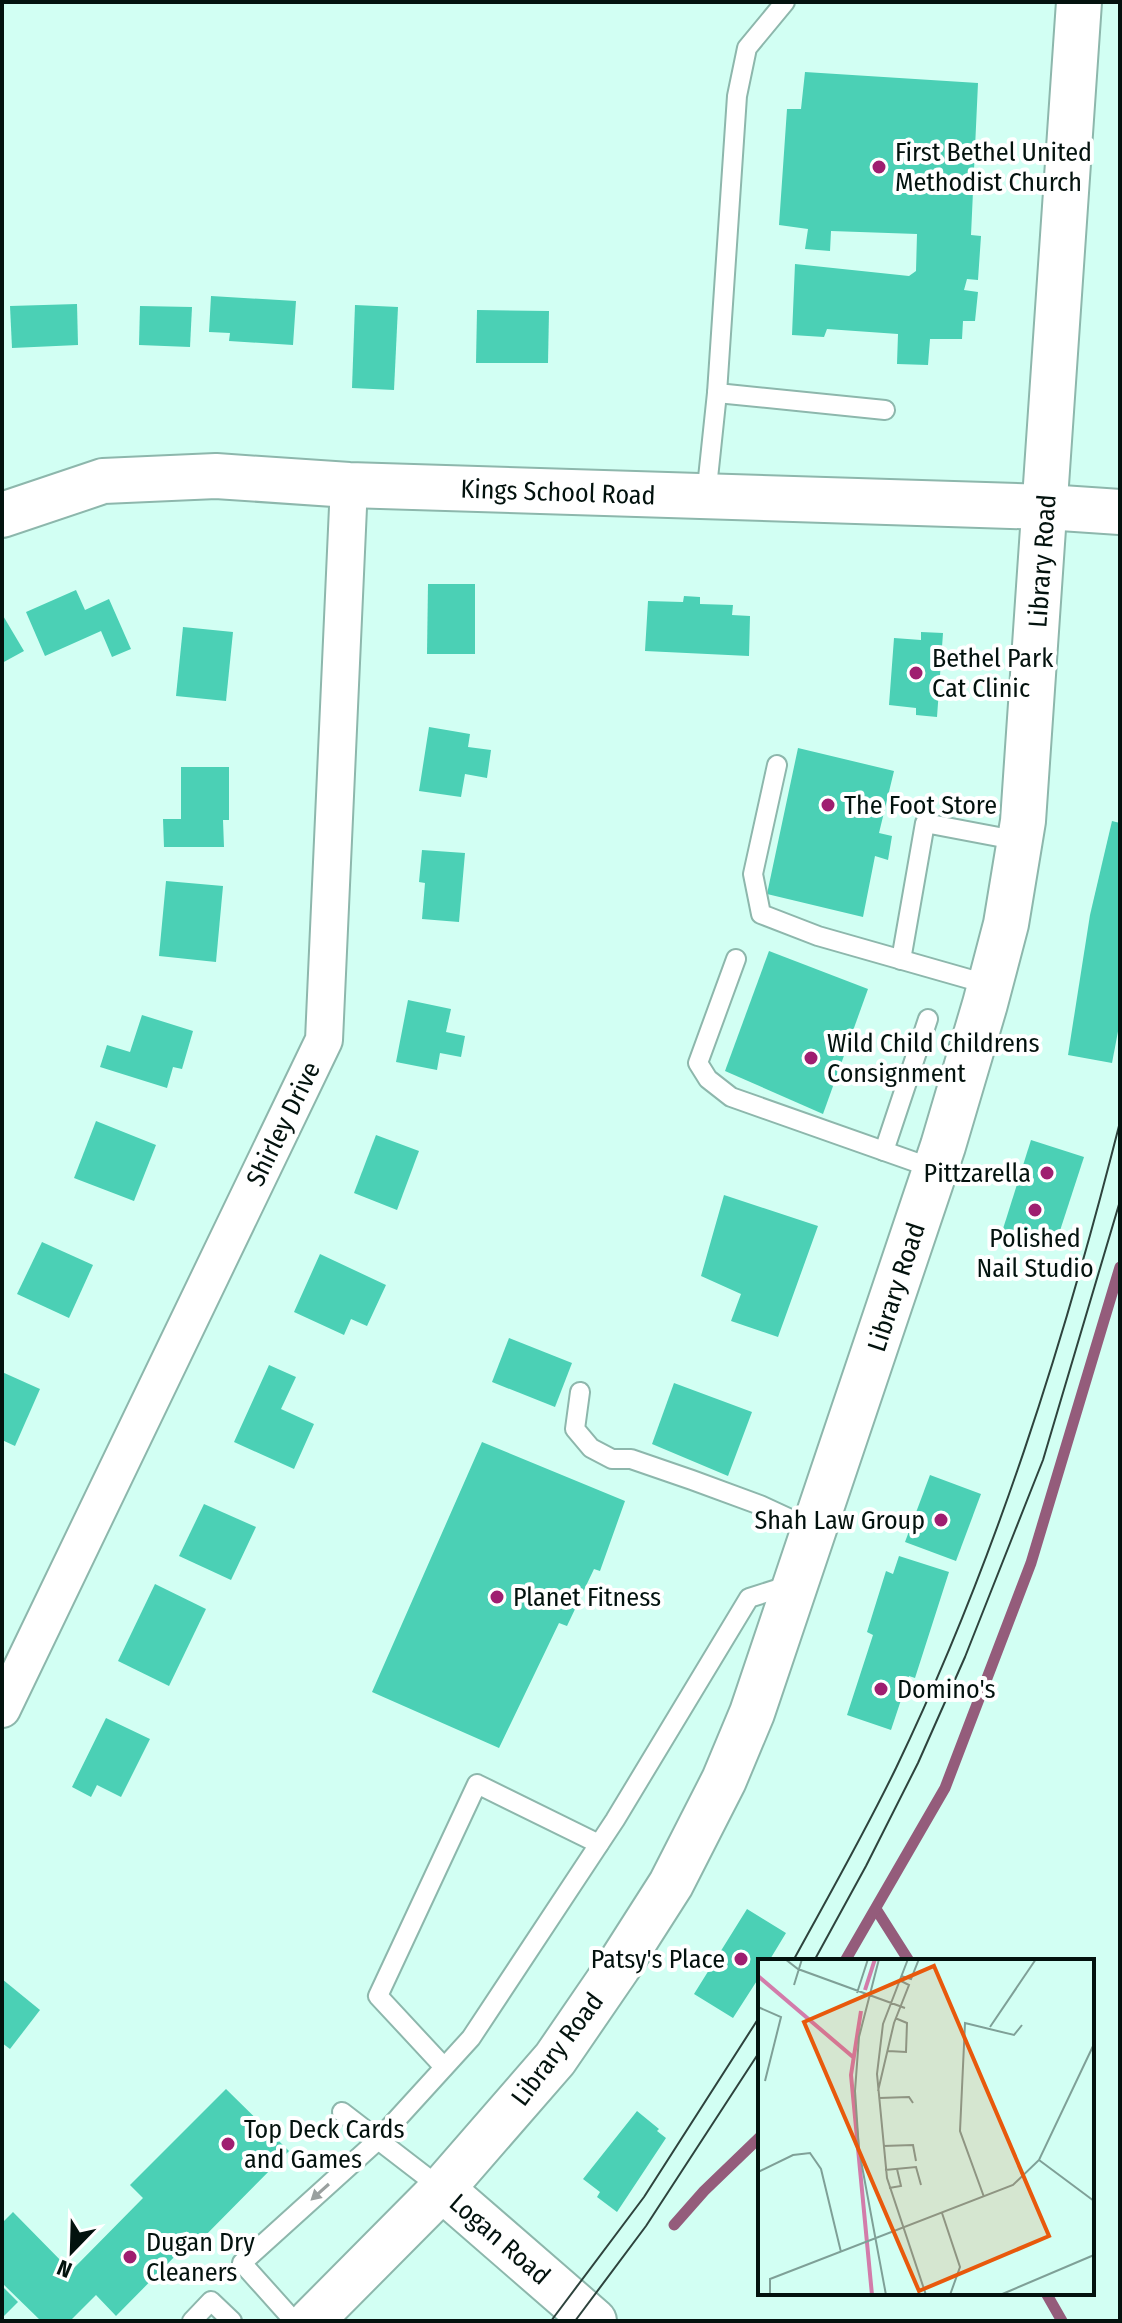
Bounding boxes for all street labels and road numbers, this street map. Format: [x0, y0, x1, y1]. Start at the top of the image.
street label: Kings School Road [460, 474, 656, 511]
street label: Library Road [1022, 493, 1063, 629]
street label: Shirley Drive [240, 1057, 327, 1191]
street label: Library Road [861, 1219, 932, 1355]
street label: Library Road [505, 1987, 610, 2112]
street label: Logan Road [443, 2187, 556, 2291]

